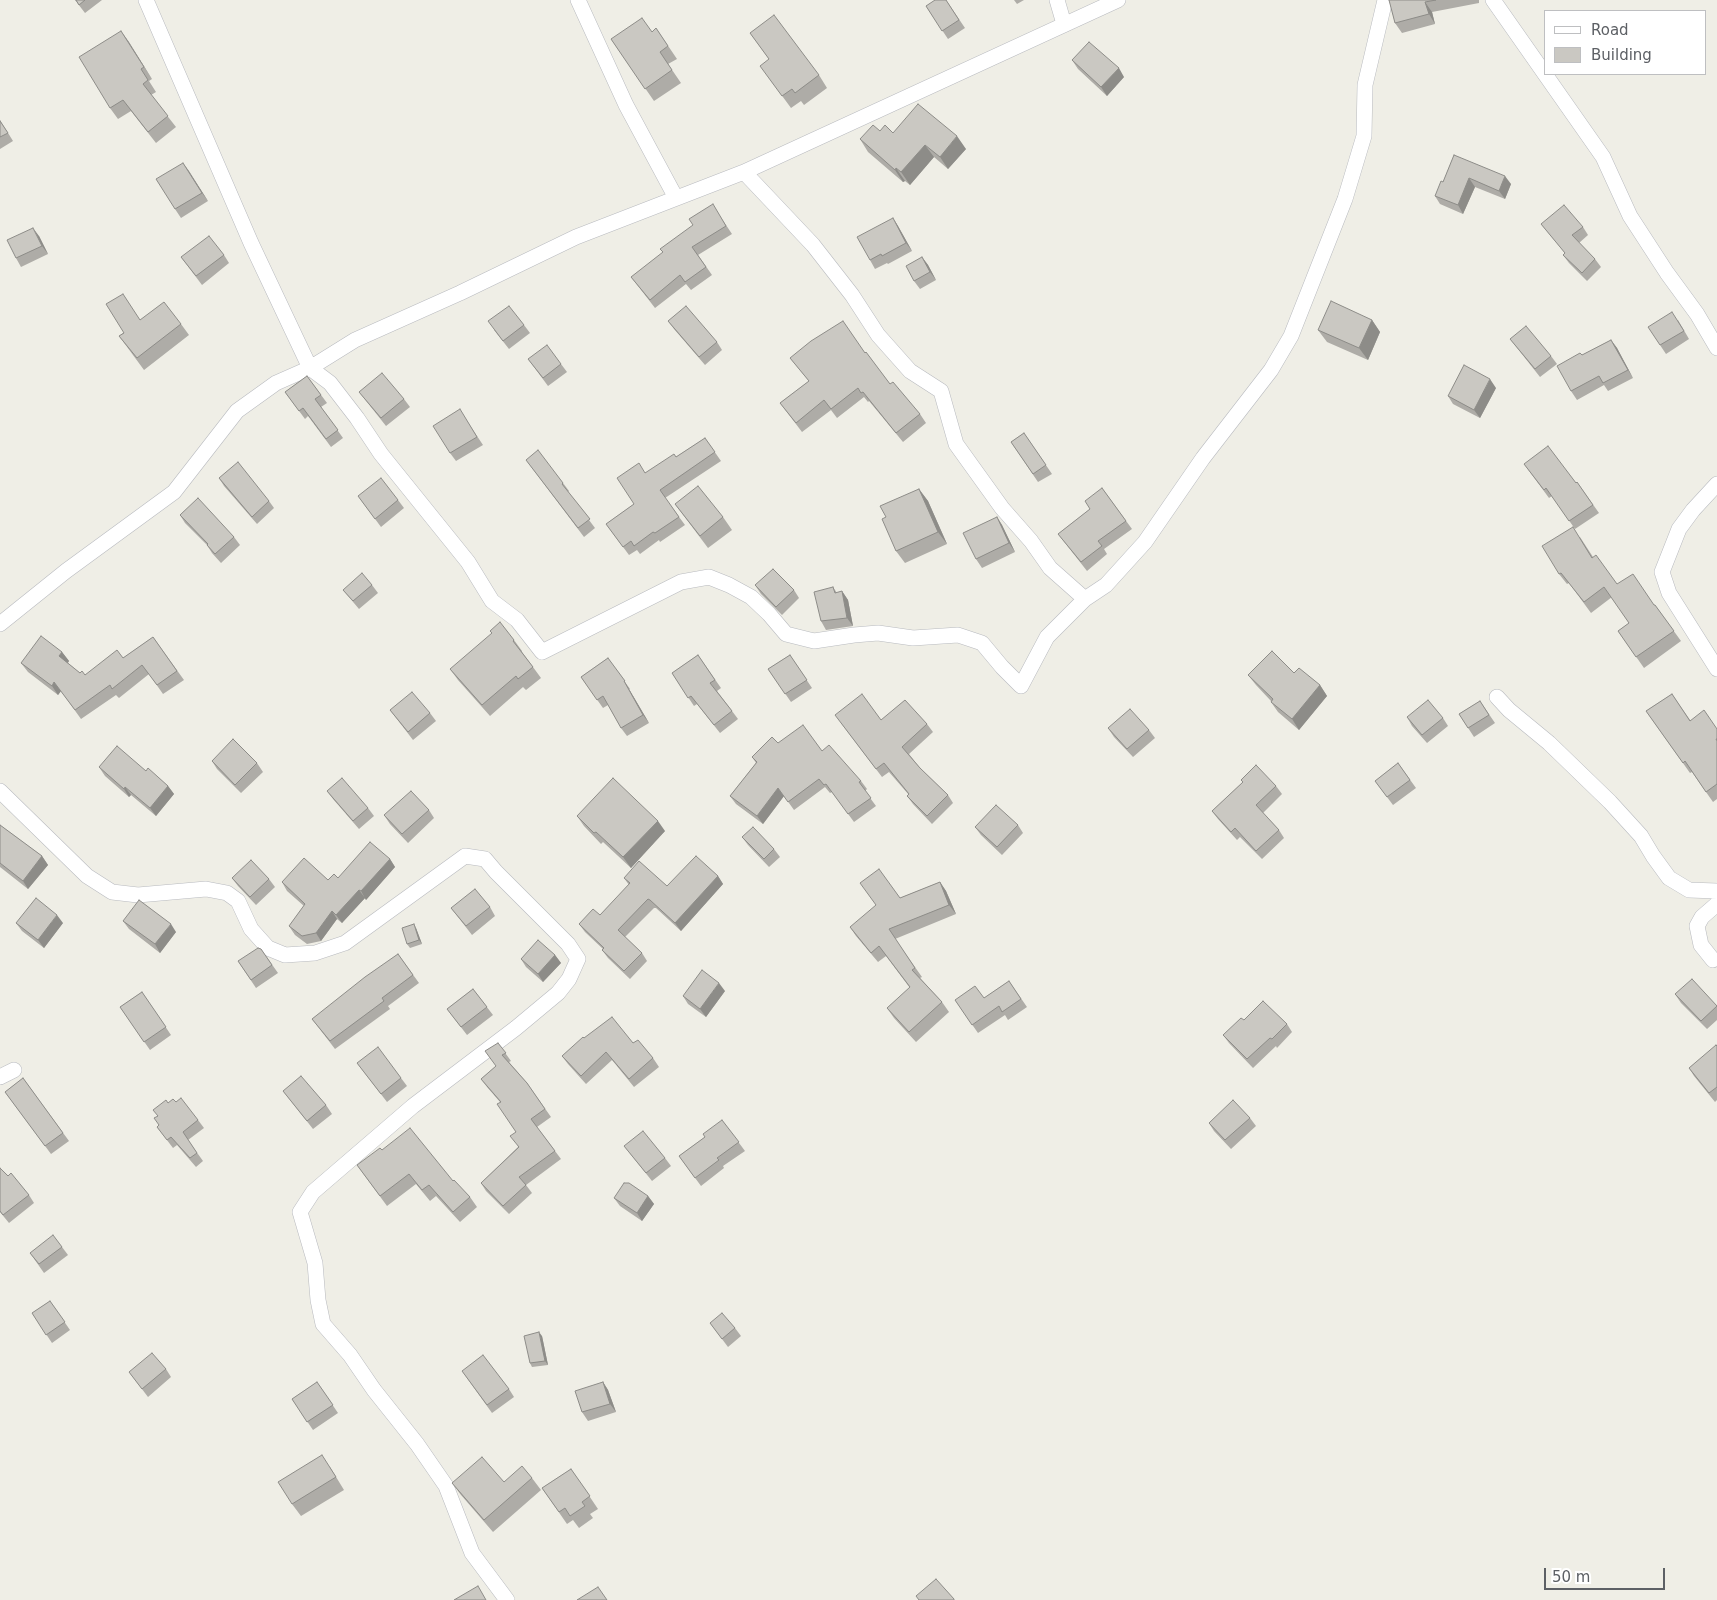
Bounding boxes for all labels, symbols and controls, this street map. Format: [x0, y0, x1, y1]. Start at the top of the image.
legend [1544, 10, 1707, 75]
text: Road [1591, 21, 1629, 39]
text: Building [1591, 46, 1652, 64]
scale bar [1547, 1558, 1668, 1590]
text: 50 m [1552, 1568, 1590, 1586]

